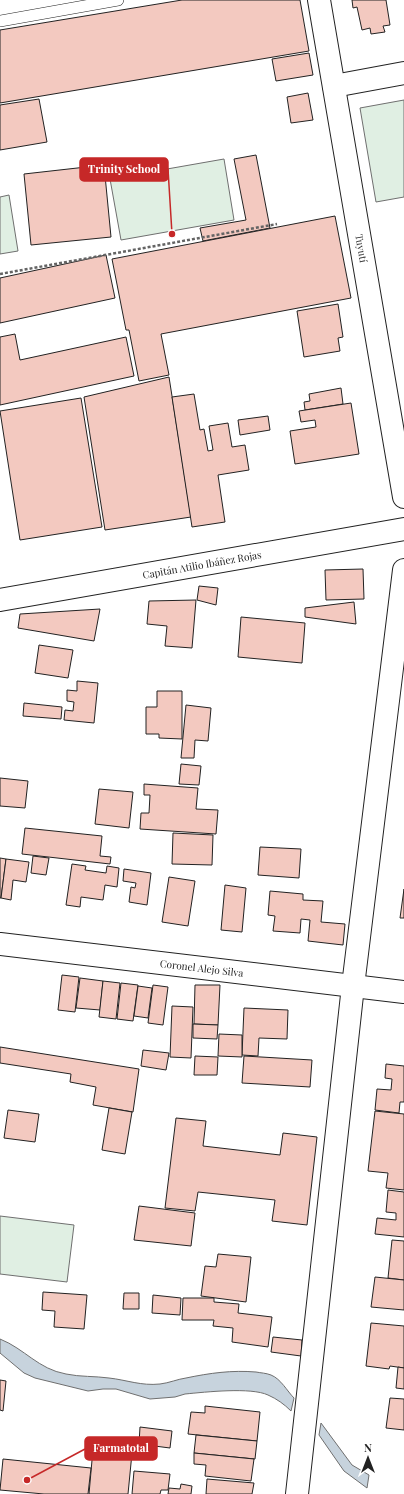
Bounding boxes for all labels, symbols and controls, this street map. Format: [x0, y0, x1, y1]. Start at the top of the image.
callout: Trinity School [80, 158, 168, 181]
text: Trinity School [88, 161, 161, 176]
street label: Tuyutí [352, 233, 371, 264]
street label: Capitán Atilio Ibáñez Rojas [141, 547, 262, 582]
street label: Coronel Alejo Silva [159, 956, 244, 980]
callout: Farmatotal [85, 1437, 157, 1460]
north arrow [348, 1438, 388, 1478]
text: Farmatotal [93, 1440, 150, 1455]
text: N [364, 1440, 372, 1455]

